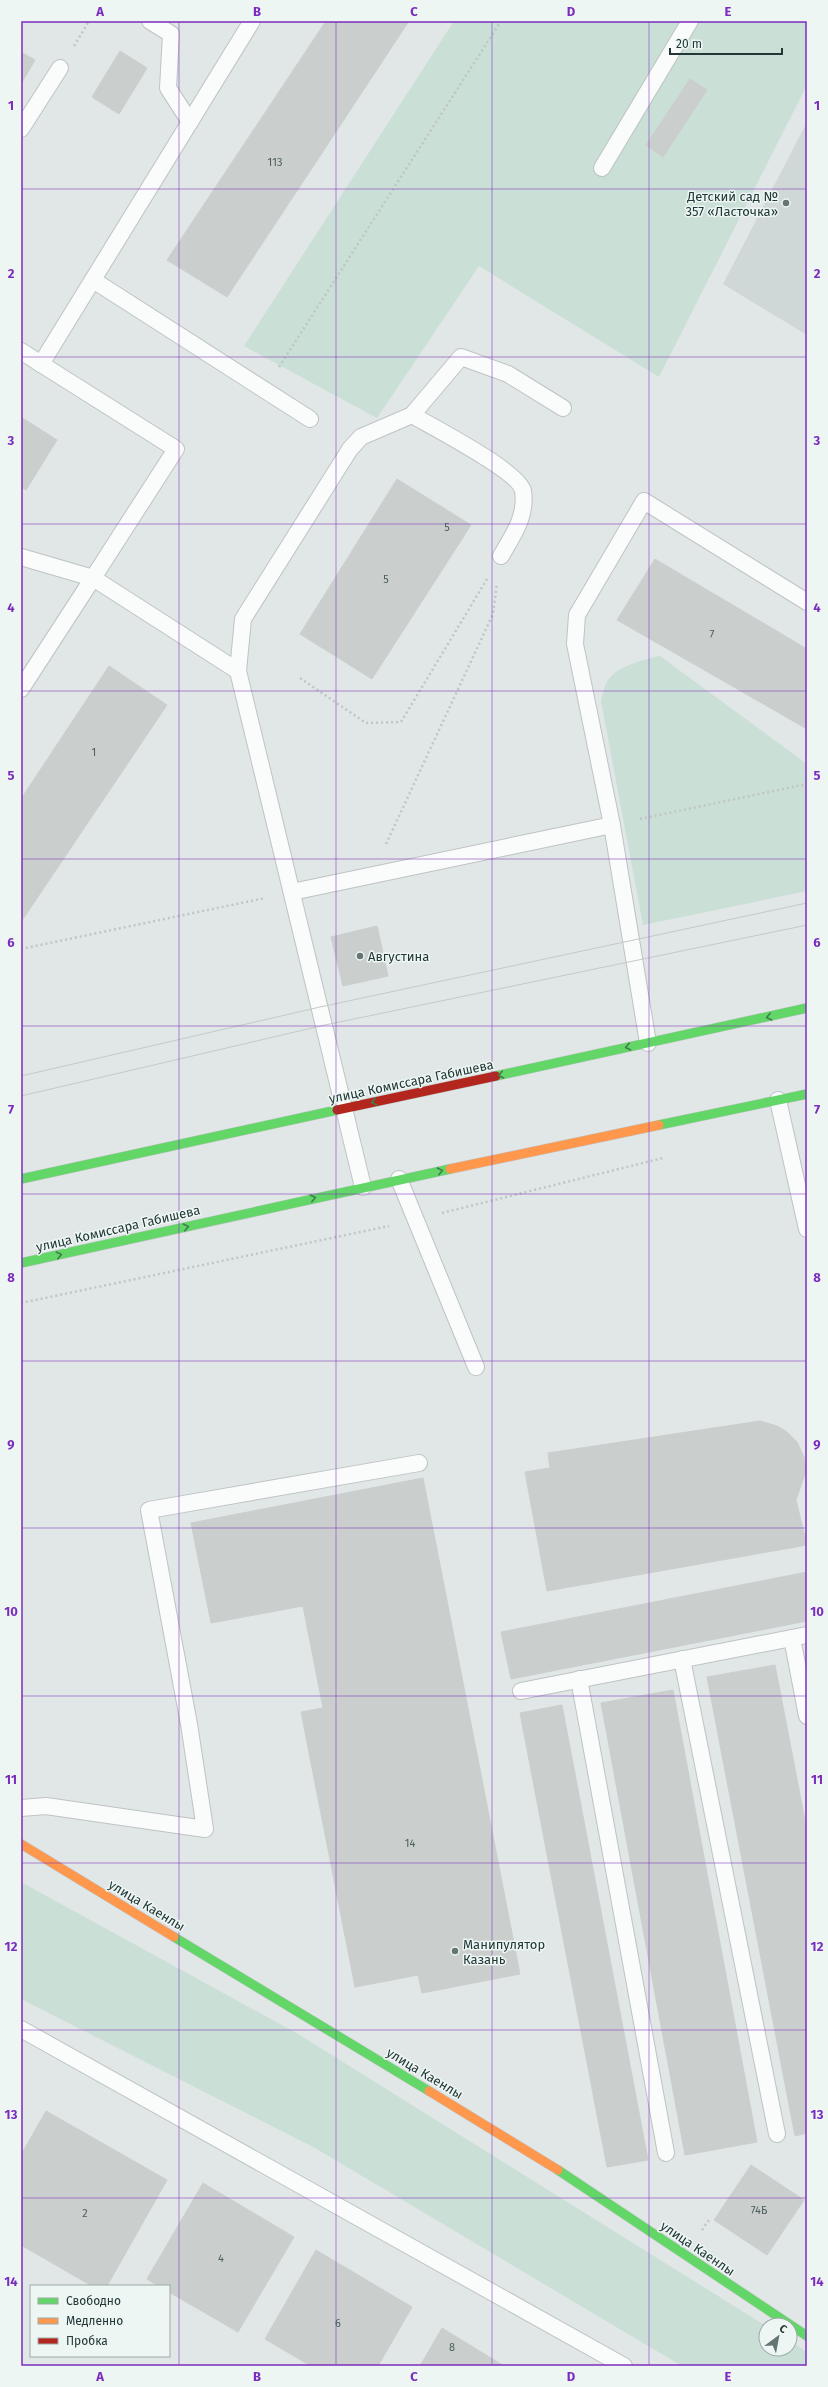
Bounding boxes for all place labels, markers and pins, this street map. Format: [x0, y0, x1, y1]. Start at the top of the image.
place label: Детский сад № 357 «Ласточка» [685, 189, 778, 219]
marker: Детский сад № 357 «Ласточка» [781, 198, 791, 208]
place label: Августина [368, 949, 429, 964]
marker: Августина [355, 951, 365, 961]
place label: Манипулятор Казань [463, 1937, 545, 1967]
marker: Манипулятор Казань [450, 1946, 460, 1956]

